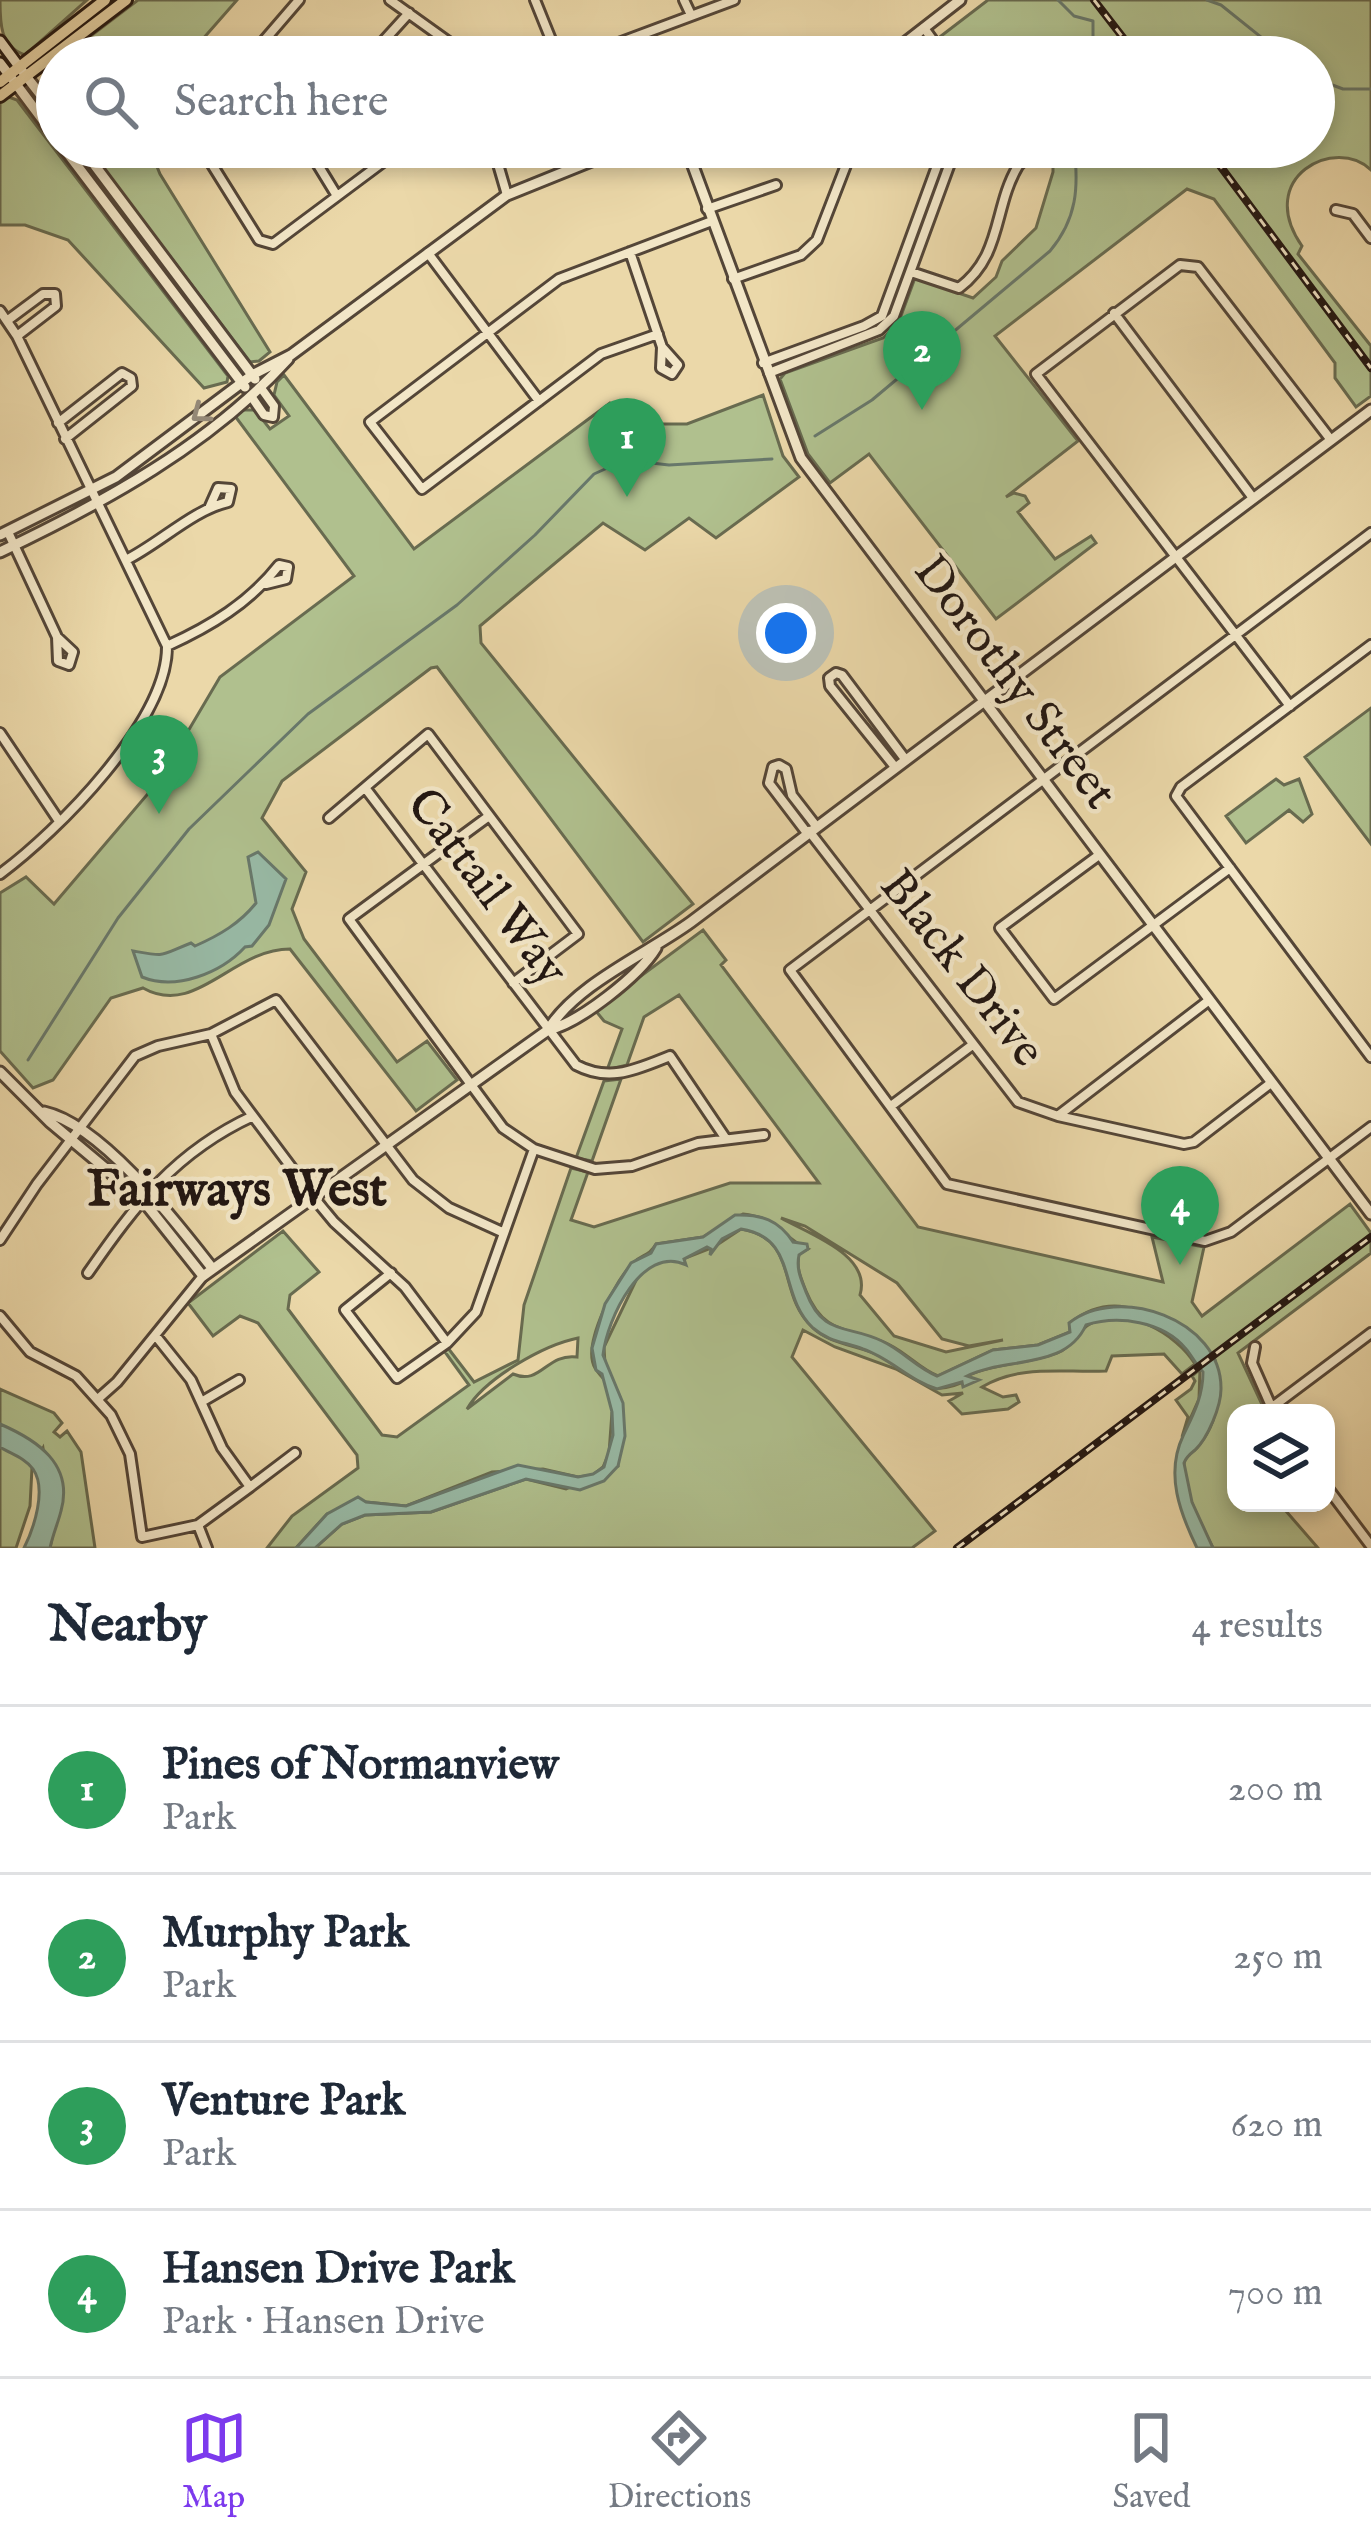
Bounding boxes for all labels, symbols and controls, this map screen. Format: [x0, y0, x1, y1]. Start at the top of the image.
search box [36, 36, 1335, 168]
icon: search [78, 69, 144, 135]
text: Search here [174, 74, 388, 131]
pin: 2 [883, 311, 961, 410]
pin: 1 [588, 398, 666, 497]
one-way arrow [191, 399, 213, 421]
street label: Dorothy Street [899, 544, 1129, 822]
your location [756, 603, 816, 663]
pin: 3 [120, 715, 198, 814]
street label: Cattail Way [392, 777, 580, 999]
street label: Black Drive [865, 858, 1057, 1080]
district label: Fairways West [87, 1159, 388, 1224]
pin: 4 [1141, 1166, 1219, 1265]
map controls [1227, 1404, 1335, 1512]
button: layers [1227, 1404, 1335, 1512]
text: Nearby [48, 1594, 207, 1659]
text: 4 results [1191, 1602, 1323, 1651]
text: Pines of Normanview [162, 1737, 559, 1794]
text: 1 [80, 1765, 94, 1814]
text: 200 m [1228, 1765, 1323, 1814]
text: Park [162, 1794, 236, 1843]
text: Murphy Park [162, 1905, 409, 1962]
text: 2 [78, 1933, 96, 1982]
text: 250 m [1233, 1933, 1323, 1982]
text: Park [162, 1962, 236, 2011]
text: Venture Park [162, 2073, 405, 2130]
text: 3 [80, 2101, 94, 2150]
text: 620 m [1230, 2101, 1323, 2150]
text: Park [162, 2130, 236, 2179]
text: Hansen Drive Park [162, 2241, 515, 2298]
text: 4 [77, 2269, 97, 2318]
text: 700 m [1228, 2269, 1323, 2318]
text: Park · Hansen Drive [162, 2298, 485, 2347]
tab: Map [181, 2405, 247, 2519]
tab: Directions [608, 2405, 751, 2519]
tab: Saved [1112, 2405, 1190, 2519]

